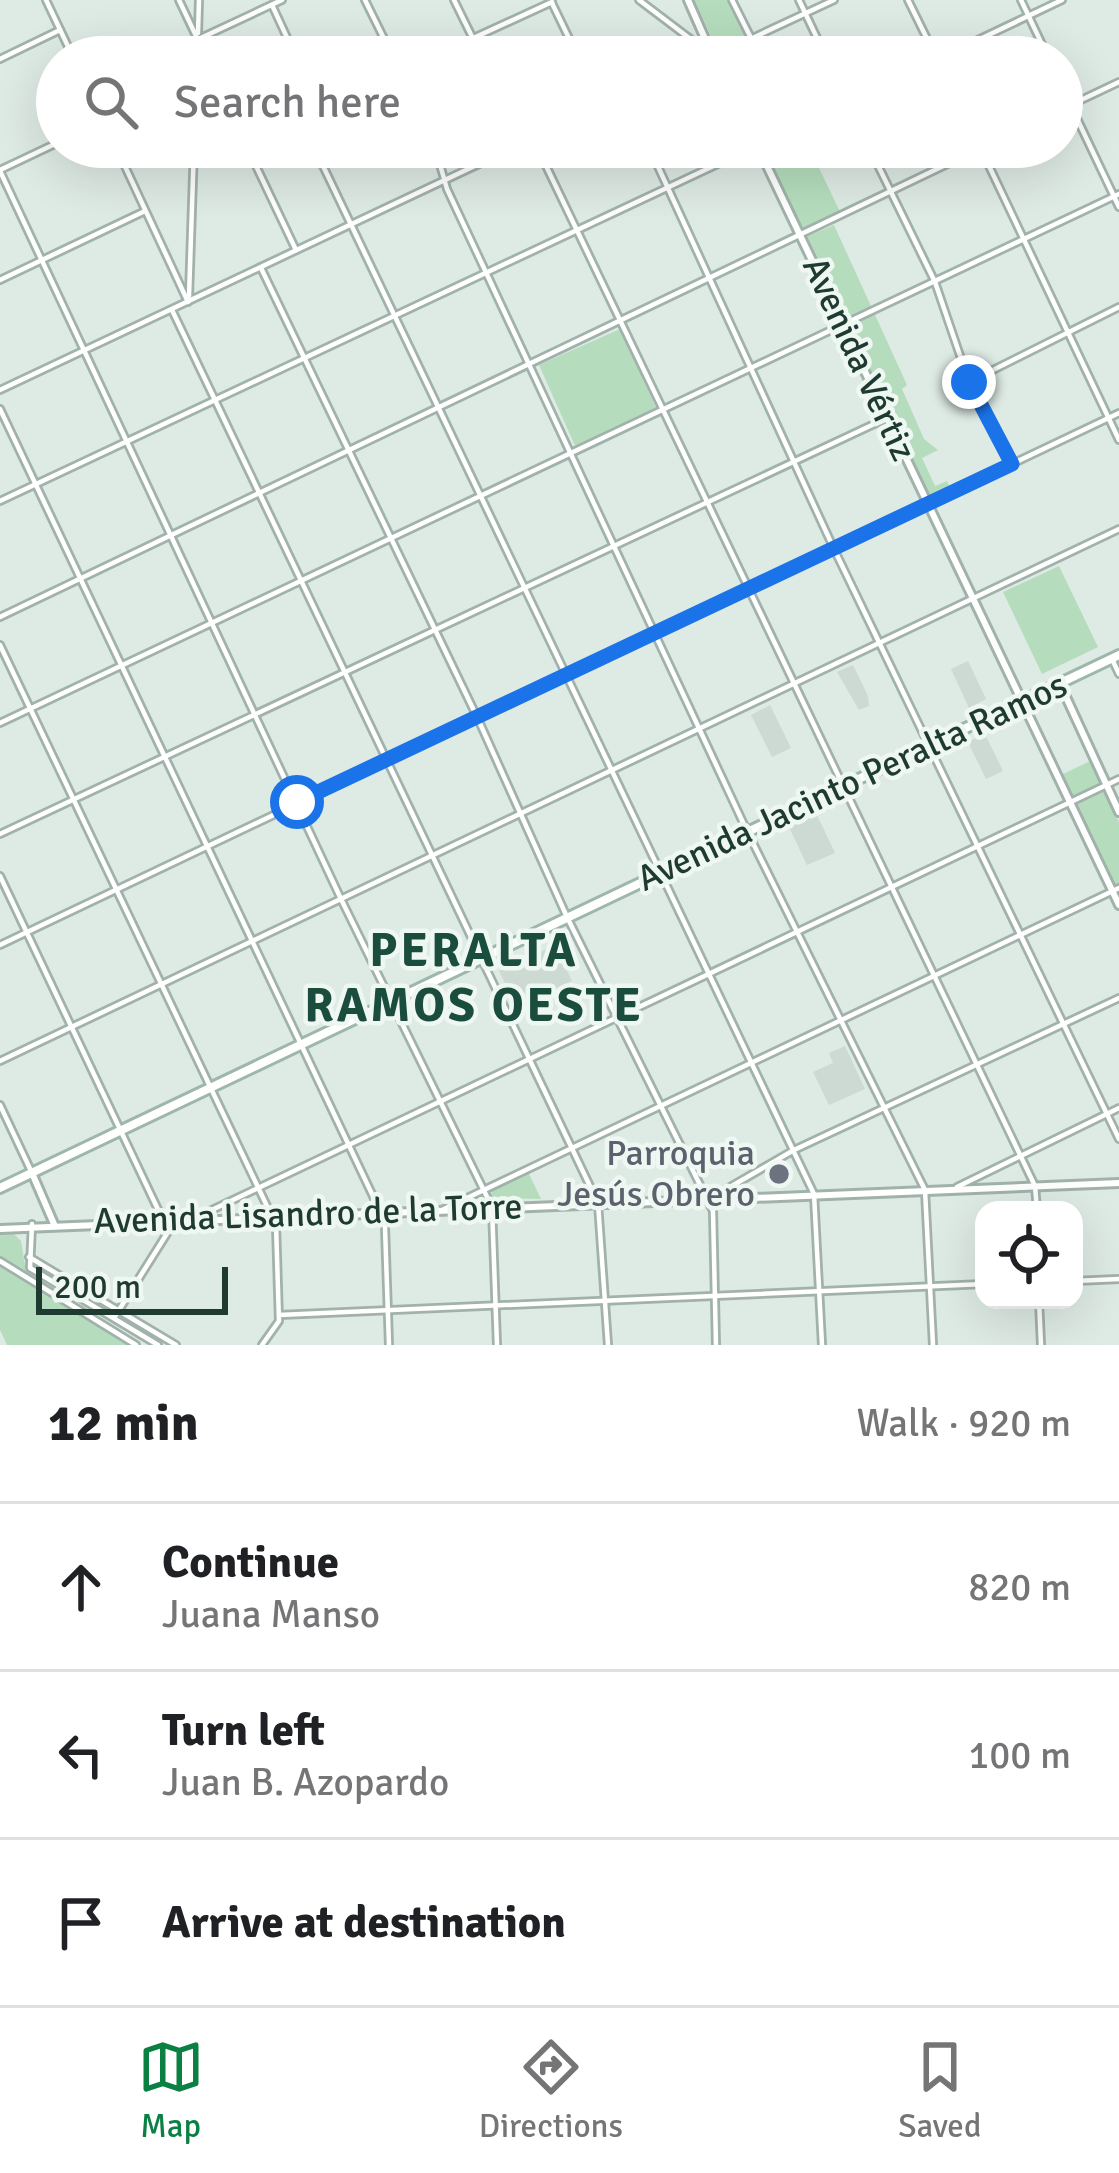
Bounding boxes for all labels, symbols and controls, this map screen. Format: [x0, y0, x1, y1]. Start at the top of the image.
search box [36, 36, 1083, 168]
icon: search [78, 69, 144, 135]
text: Search here [174, 75, 401, 130]
street label: Avenida Vértiz [792, 250, 926, 468]
route end [942, 355, 996, 409]
street label: Avenida Jacinto Peralta Ramos [630, 662, 1074, 902]
route start [270, 775, 324, 829]
district label: PERALTA RAMOS OESTE [304, 921, 644, 1035]
place label: Parroquia Jesús Obrero [557, 1131, 755, 1217]
marker: Parroquia Jesús Obrero [766, 1161, 792, 1187]
street label: Avenida Lisandro de la Torre [93, 1184, 523, 1244]
map controls [975, 1201, 1083, 1309]
button: locate [975, 1201, 1083, 1309]
scale bar [36, 1261, 228, 1314]
text: 200 m [54, 1267, 141, 1308]
text: 12 min [48, 1392, 199, 1455]
text: Walk · 920 m [857, 1399, 1071, 1447]
text: Continue [162, 1535, 339, 1590]
icon: ahead [48, 1554, 114, 1620]
text: 820 m [968, 1563, 1071, 1611]
text: Juana Manso [162, 1590, 380, 1638]
text: Turn left [162, 1703, 325, 1758]
icon: left [48, 1722, 114, 1788]
text: 100 m [968, 1731, 1071, 1779]
text: Juan B. Azopardo [162, 1758, 449, 1806]
icon: arrive [48, 1890, 114, 1956]
text: Arrive at destination [162, 1895, 566, 1950]
tab: Map [138, 2034, 204, 2147]
tab: Directions [479, 2034, 623, 2147]
tab: Saved [898, 2034, 981, 2147]

